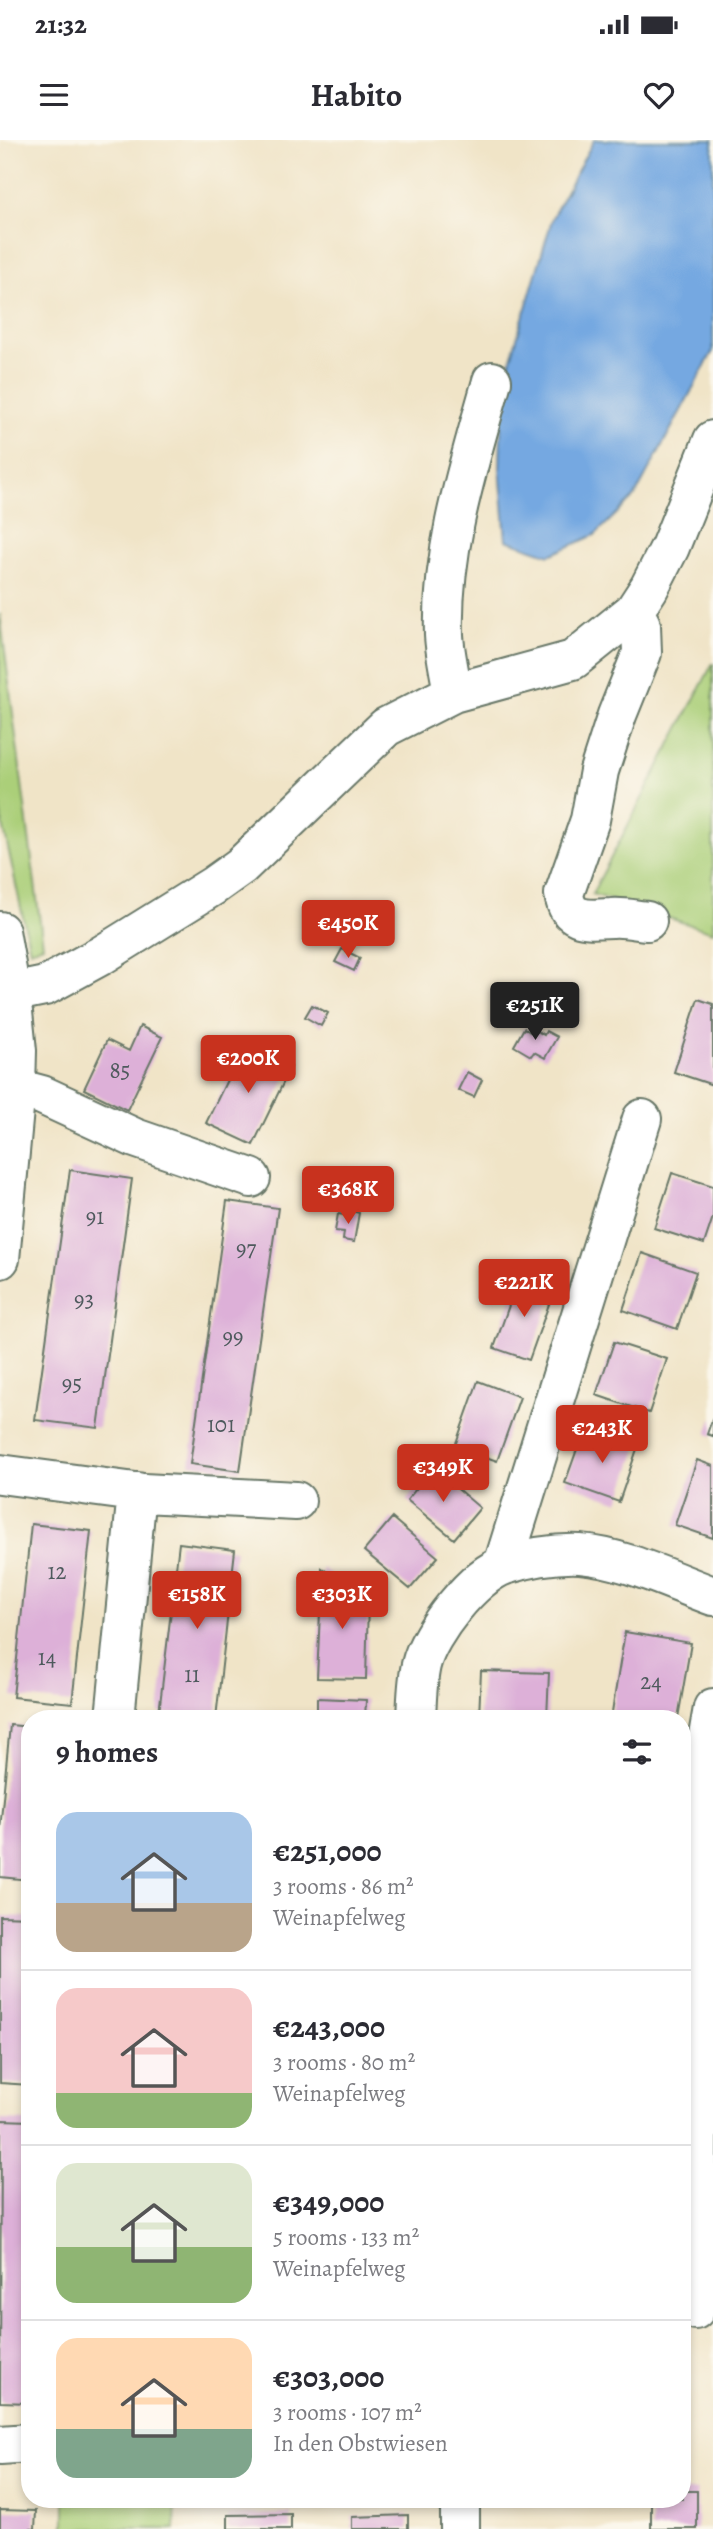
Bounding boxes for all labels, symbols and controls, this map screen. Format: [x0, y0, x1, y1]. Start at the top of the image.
text: 21:32 [35, 7, 87, 42]
text: Habito [311, 73, 402, 117]
icon: menu [35, 76, 73, 114]
icon: heart [640, 76, 678, 114]
pin: €450K [299, 900, 397, 960]
text: €450K [318, 907, 378, 938]
pin: €251K [486, 982, 584, 1042]
text: €251K [506, 989, 564, 1020]
pin: €200K [199, 1035, 297, 1095]
text: €200K [217, 1042, 279, 1073]
house number: 85 [109, 1055, 131, 1086]
pin: €368K [299, 1166, 397, 1226]
text: €368K [318, 1173, 378, 1204]
house number: 91 [86, 1201, 104, 1232]
house number: 97 [236, 1233, 256, 1264]
pin: €221K [475, 1260, 573, 1319]
text: €221K [495, 1266, 553, 1297]
house number: 93 [74, 1284, 94, 1315]
house number: 99 [223, 1321, 243, 1352]
house number: 95 [62, 1368, 82, 1399]
pin: €243K [553, 1406, 651, 1465]
house number: 101 [207, 1409, 235, 1440]
text: €243K [572, 1412, 632, 1443]
pin: €349K [394, 1444, 492, 1504]
text: €349K [413, 1451, 473, 1482]
house number: 12 [48, 1556, 66, 1587]
pin: €158K [148, 1572, 246, 1631]
pin: €303K [293, 1572, 391, 1631]
text: €158K [168, 1578, 226, 1609]
text: €303K [312, 1578, 372, 1609]
house number: 14 [38, 1642, 56, 1673]
house number: 11 [184, 1659, 200, 1690]
house number: 24 [640, 1666, 662, 1697]
text: 9 homes [56, 1732, 158, 1772]
icon: filters [618, 1733, 656, 1771]
text: €251,000 [273, 1831, 382, 1871]
icon: home [112, 1840, 196, 1924]
text: 3 rooms · 86 m² [273, 1871, 414, 1902]
text: Weinapfelweg [273, 1902, 406, 1933]
text: €243,000 [273, 2007, 385, 2047]
icon: home [112, 2016, 196, 2100]
text: 3 rooms · 80 m² [273, 2047, 415, 2078]
text: Weinapfelweg [273, 2078, 406, 2109]
text: €349,000 [273, 2182, 384, 2222]
icon: home [112, 2191, 196, 2275]
text: 5 rooms · 133 m² [273, 2222, 419, 2253]
text: Weinapfelweg [273, 2253, 406, 2284]
text: €303,000 [273, 2357, 384, 2397]
icon: home [112, 2366, 196, 2450]
text: 3 rooms · 107 m² [273, 2397, 422, 2428]
text: In den Obstwiesen [273, 2428, 448, 2459]

